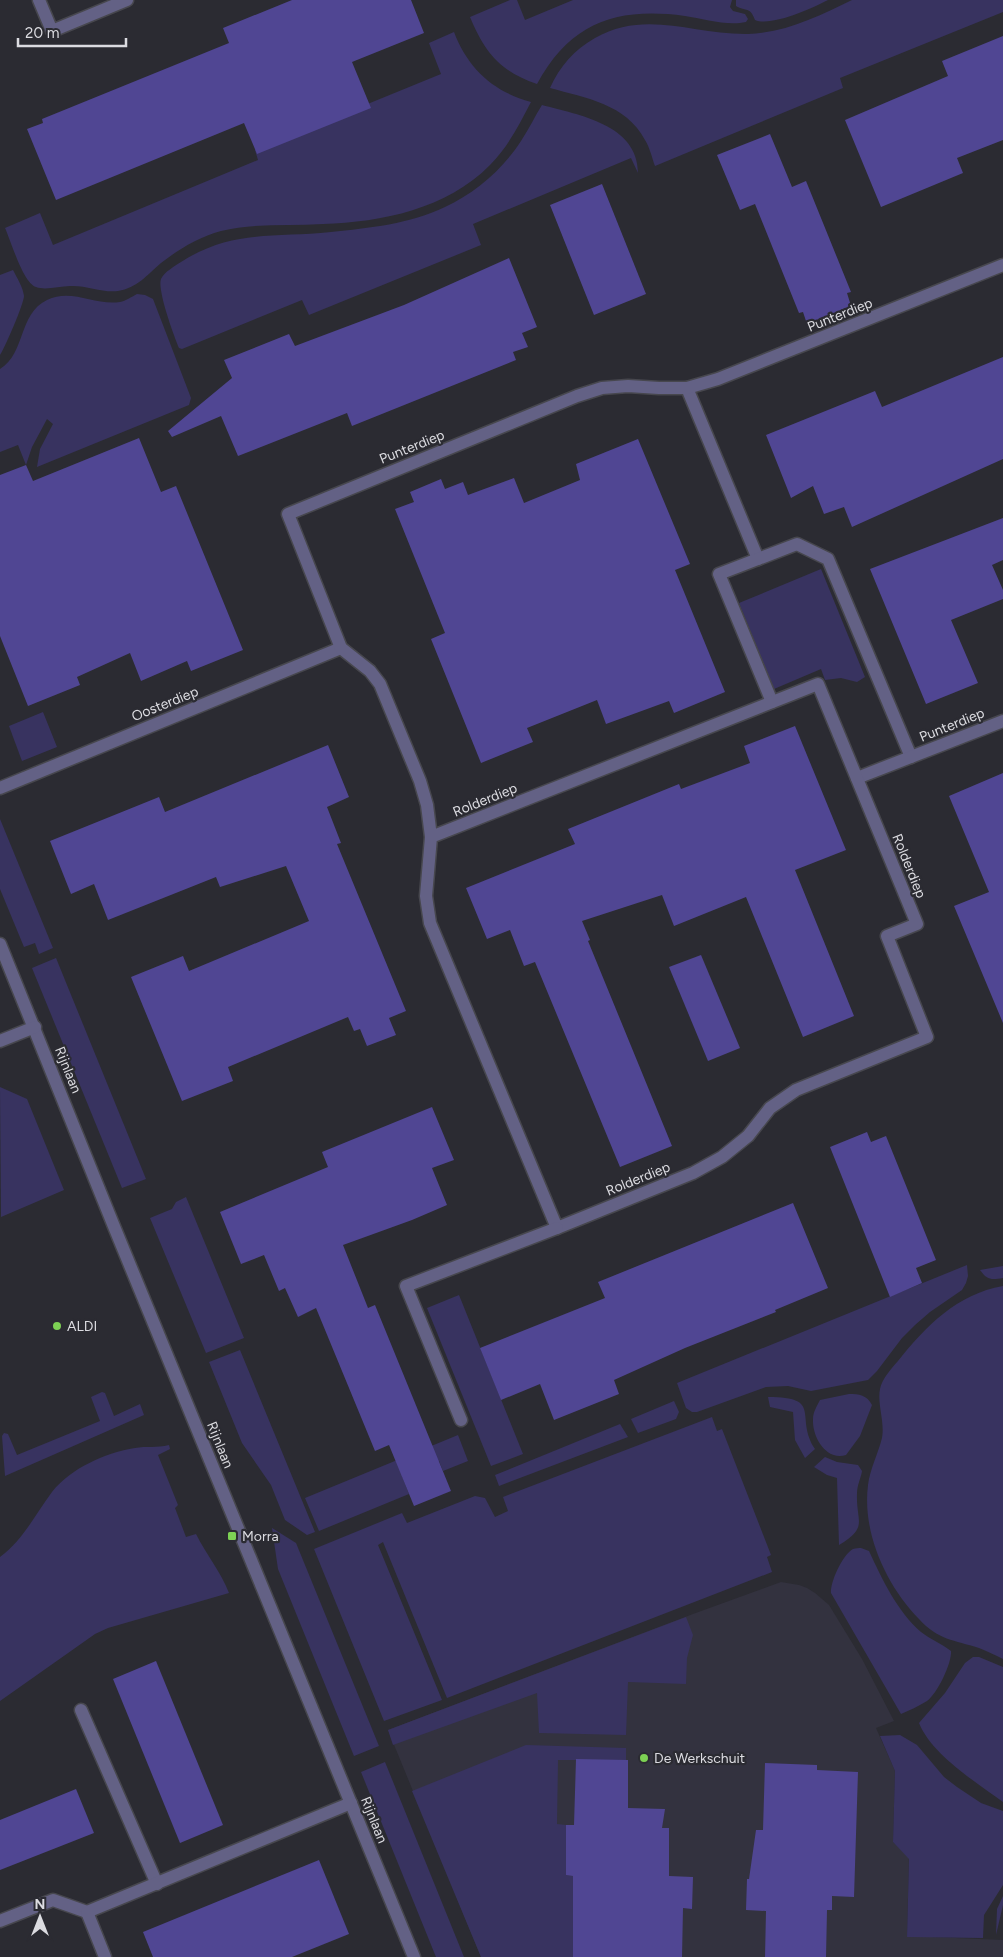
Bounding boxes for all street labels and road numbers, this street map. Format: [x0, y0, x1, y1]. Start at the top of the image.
street label: Punterdiep [805, 294, 875, 336]
street label: Punterdiep [377, 426, 447, 468]
street label: Oosterdiep [129, 683, 201, 725]
street label: Punterdiep [917, 704, 987, 746]
street label: Rolderdiep [450, 779, 520, 821]
street label: Rolderdiep [888, 831, 930, 901]
street label: Rijnlaan [51, 1044, 85, 1096]
street label: Rolderdiep [603, 1158, 673, 1200]
street label: Rijnlaan [203, 1419, 237, 1471]
street label: Rijnlaan [357, 1794, 391, 1846]

